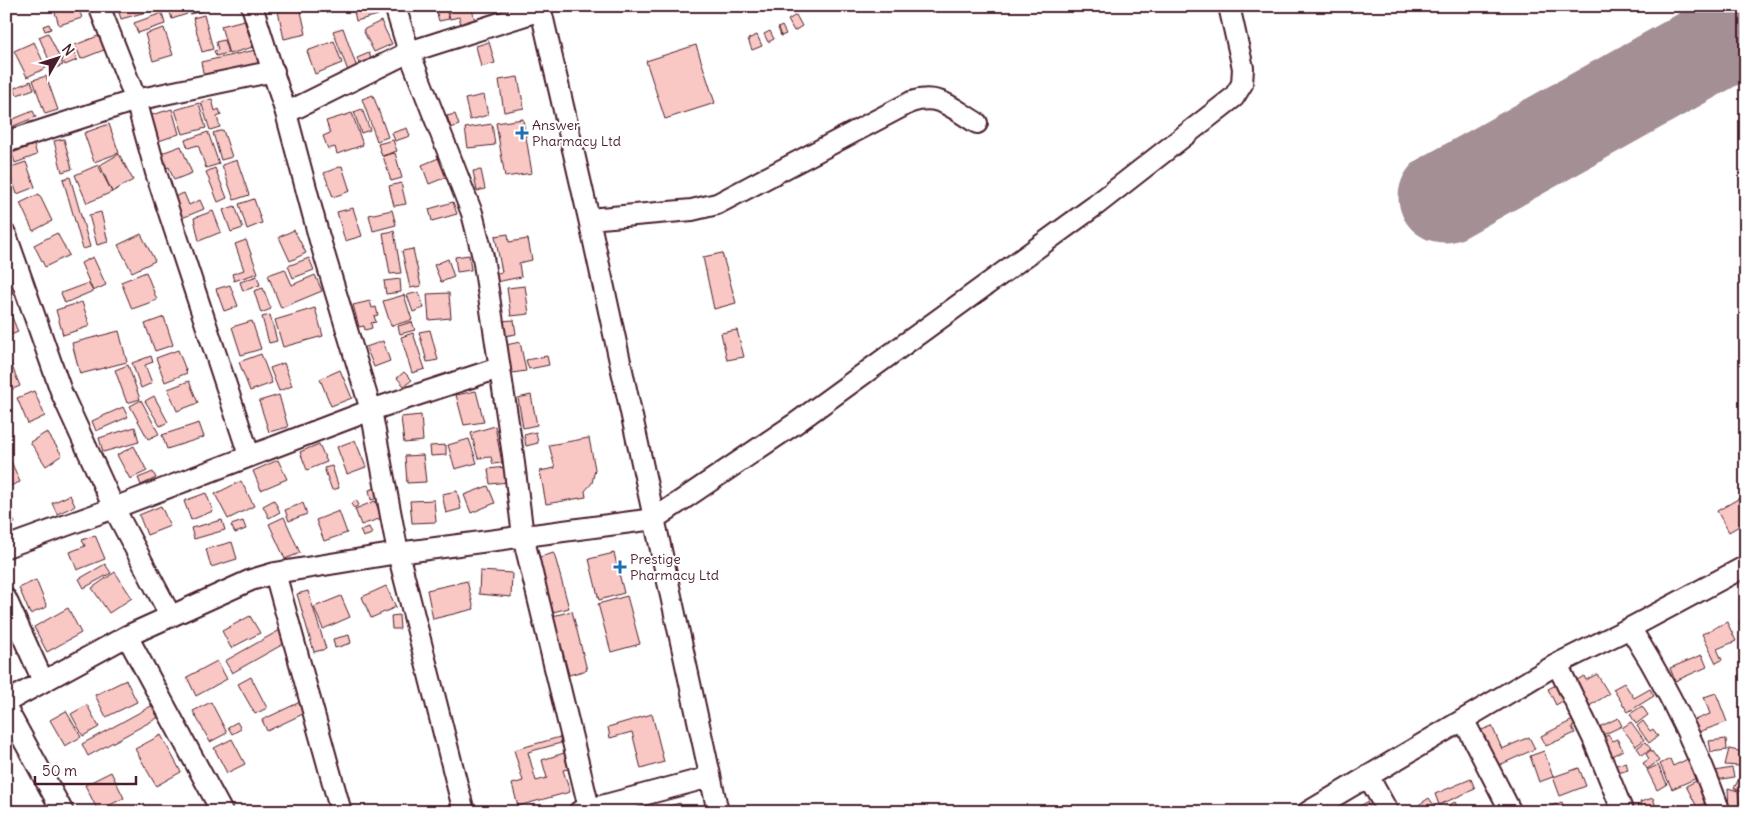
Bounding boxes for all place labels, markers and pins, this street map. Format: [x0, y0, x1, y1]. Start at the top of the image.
place label: Answer Pharmacy Ltd [532, 116, 621, 150]
marker: Answer Pharmacy Ltd [516, 127, 528, 139]
place label: Prestige Pharmacy Ltd [630, 550, 719, 584]
marker: Prestige Pharmacy Ltd [614, 561, 626, 573]

